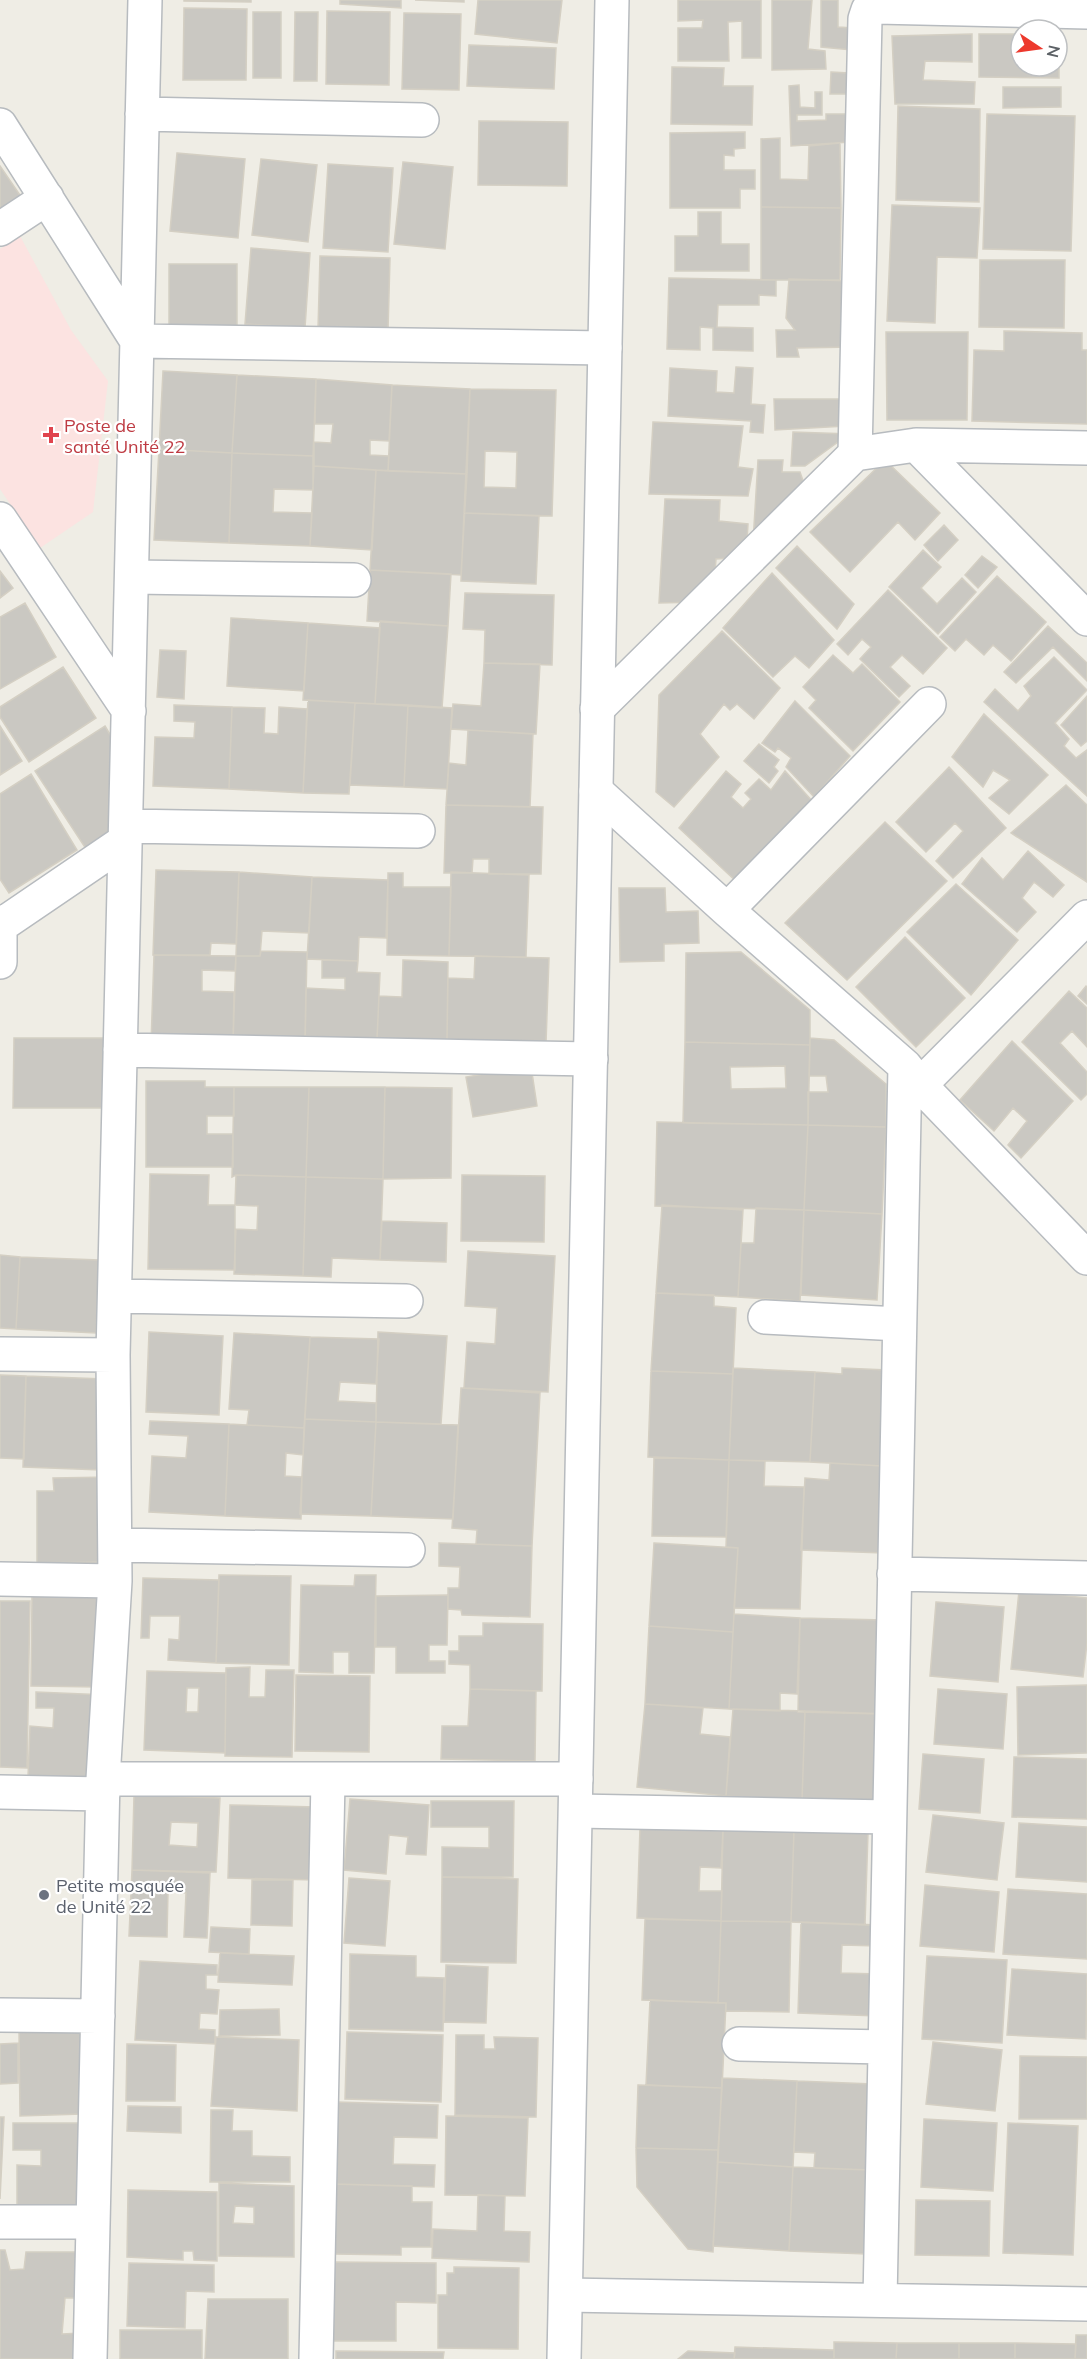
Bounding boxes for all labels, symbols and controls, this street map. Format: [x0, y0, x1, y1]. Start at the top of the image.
north arrow [1009, 18, 1069, 78]
text: N [1043, 43, 1065, 60]
place label: Poste de santé Unité 22 [64, 414, 185, 458]
marker: Poste de santé Unité 22 [42, 426, 60, 444]
place label: Petite mosquée de Unité 22 [56, 1874, 184, 1918]
marker: Petite mosquée de Unité 22 [37, 1888, 51, 1902]

